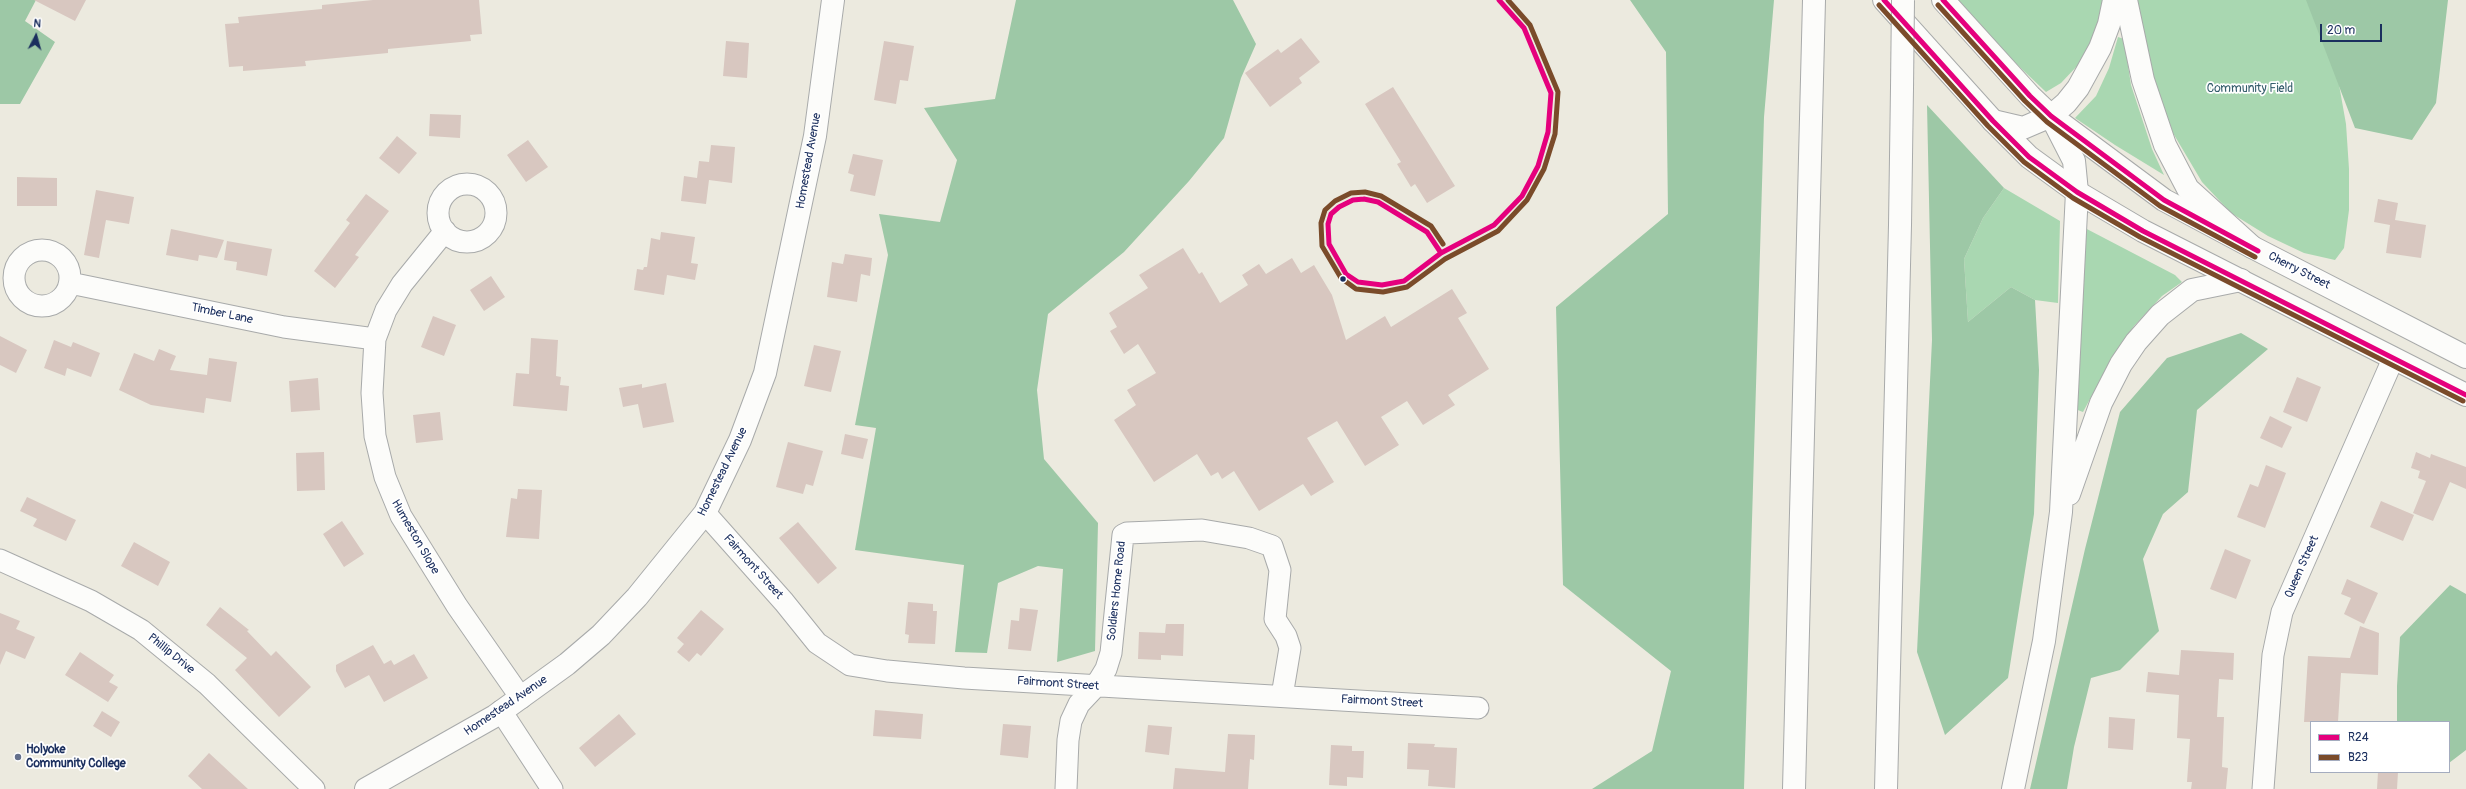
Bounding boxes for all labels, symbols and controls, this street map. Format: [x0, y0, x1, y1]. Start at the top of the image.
north arrow [16, 16, 56, 56]
scale bar [2322, 16, 2384, 42]
text: N [33, 17, 42, 30]
text: 20 m [2327, 23, 2355, 38]
park label: Community Field [2207, 82, 2293, 96]
street label: Homestead Avenue [793, 112, 825, 210]
street label: Cherry Street [2266, 249, 2332, 293]
unlabelled marker [1338, 274, 1348, 284]
street label: Timber Lane [190, 300, 254, 328]
street label: Homestead Avenue [695, 425, 751, 519]
street label: Humeston Slope [388, 497, 442, 577]
street label: Fairmont Street [720, 532, 786, 602]
street label: Queen Street [2282, 534, 2322, 600]
street label: Soldiers Home Road [1105, 540, 1129, 642]
street label: Phillip Drive [145, 631, 197, 677]
street label: Homestead Avenue [462, 673, 550, 739]
street label: Fairmont Street [1017, 674, 1099, 694]
street label: Fairmont Street [1341, 693, 1423, 711]
legend [2310, 721, 2450, 773]
text: R24 [2348, 730, 2369, 745]
place label: Holyoke Community College [26, 743, 126, 771]
text: B23 [2348, 750, 2368, 765]
marker: Holyoke Community College [13, 752, 23, 762]

